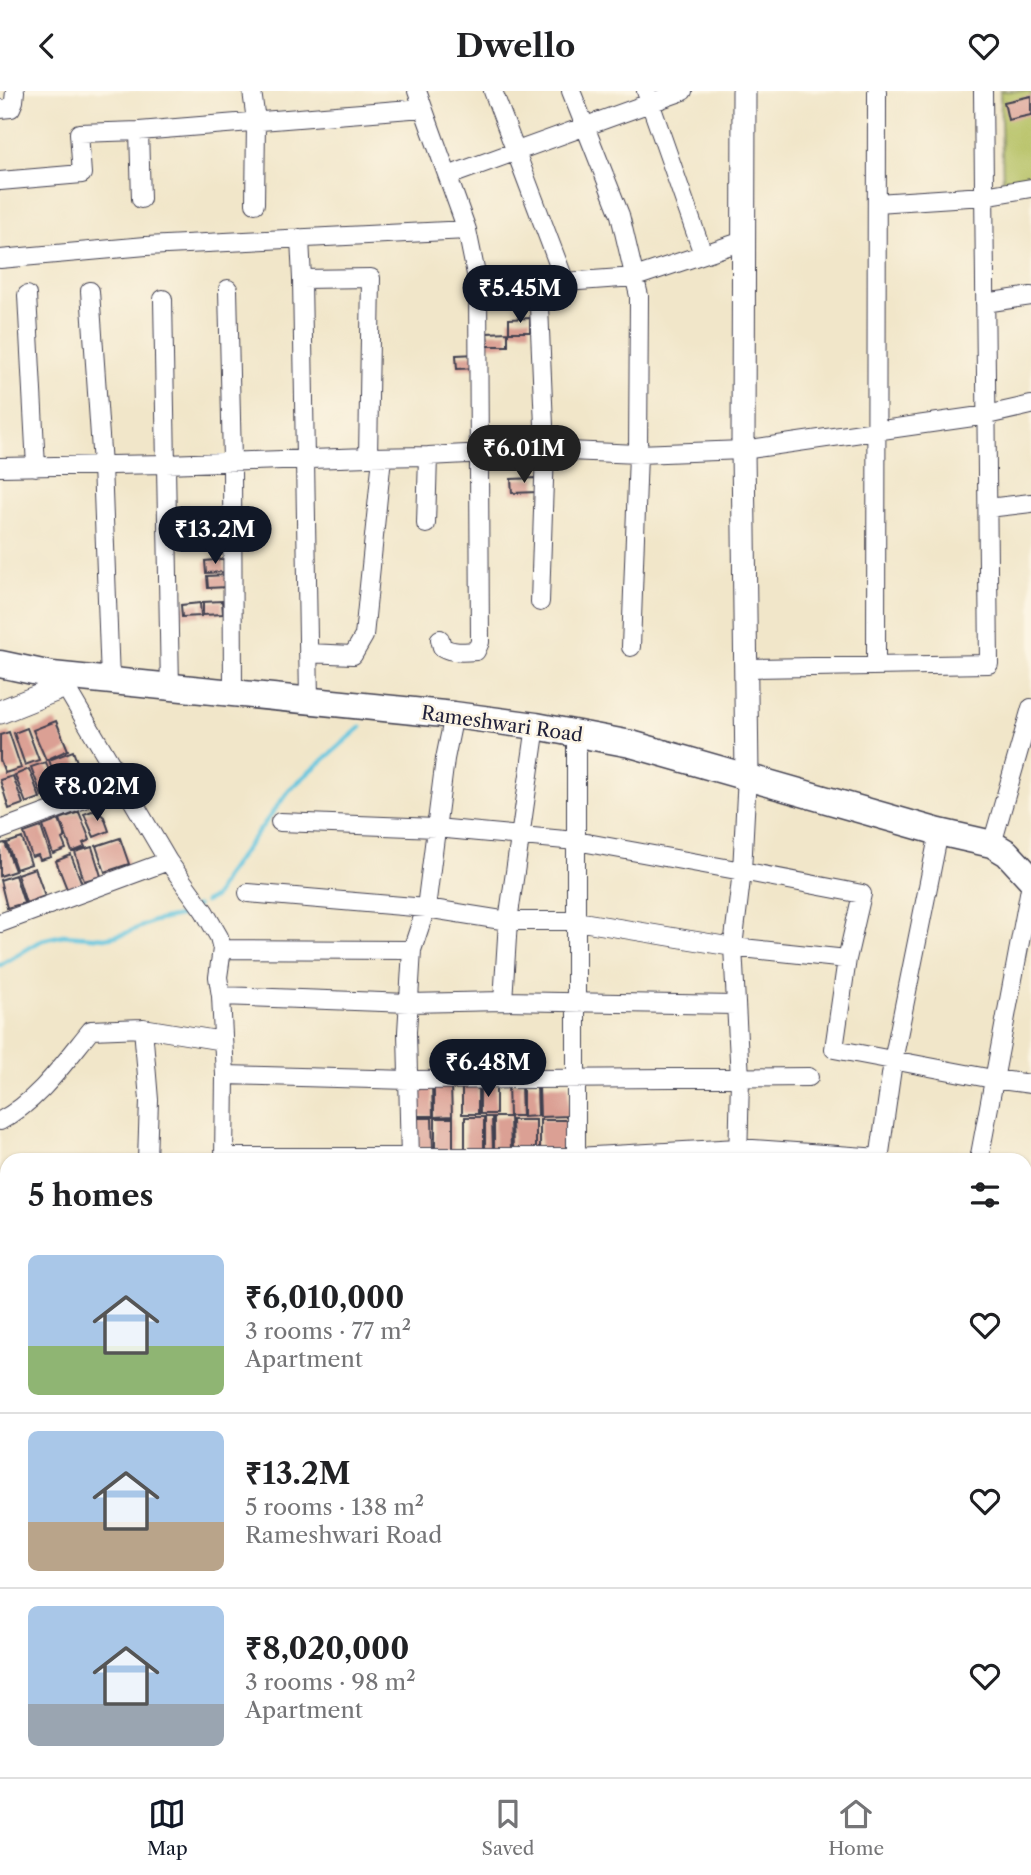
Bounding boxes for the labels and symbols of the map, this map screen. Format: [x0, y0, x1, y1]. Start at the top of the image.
pin: ₹5.45M [463, 265, 577, 325]
pin: ₹6.01M [467, 425, 581, 485]
pin: ₹13.2M [158, 507, 272, 566]
street label: Rameshwari Road [420, 701, 585, 747]
pin: ₹8.02M [40, 763, 154, 823]
pin: ₹6.48M [431, 1039, 545, 1099]

